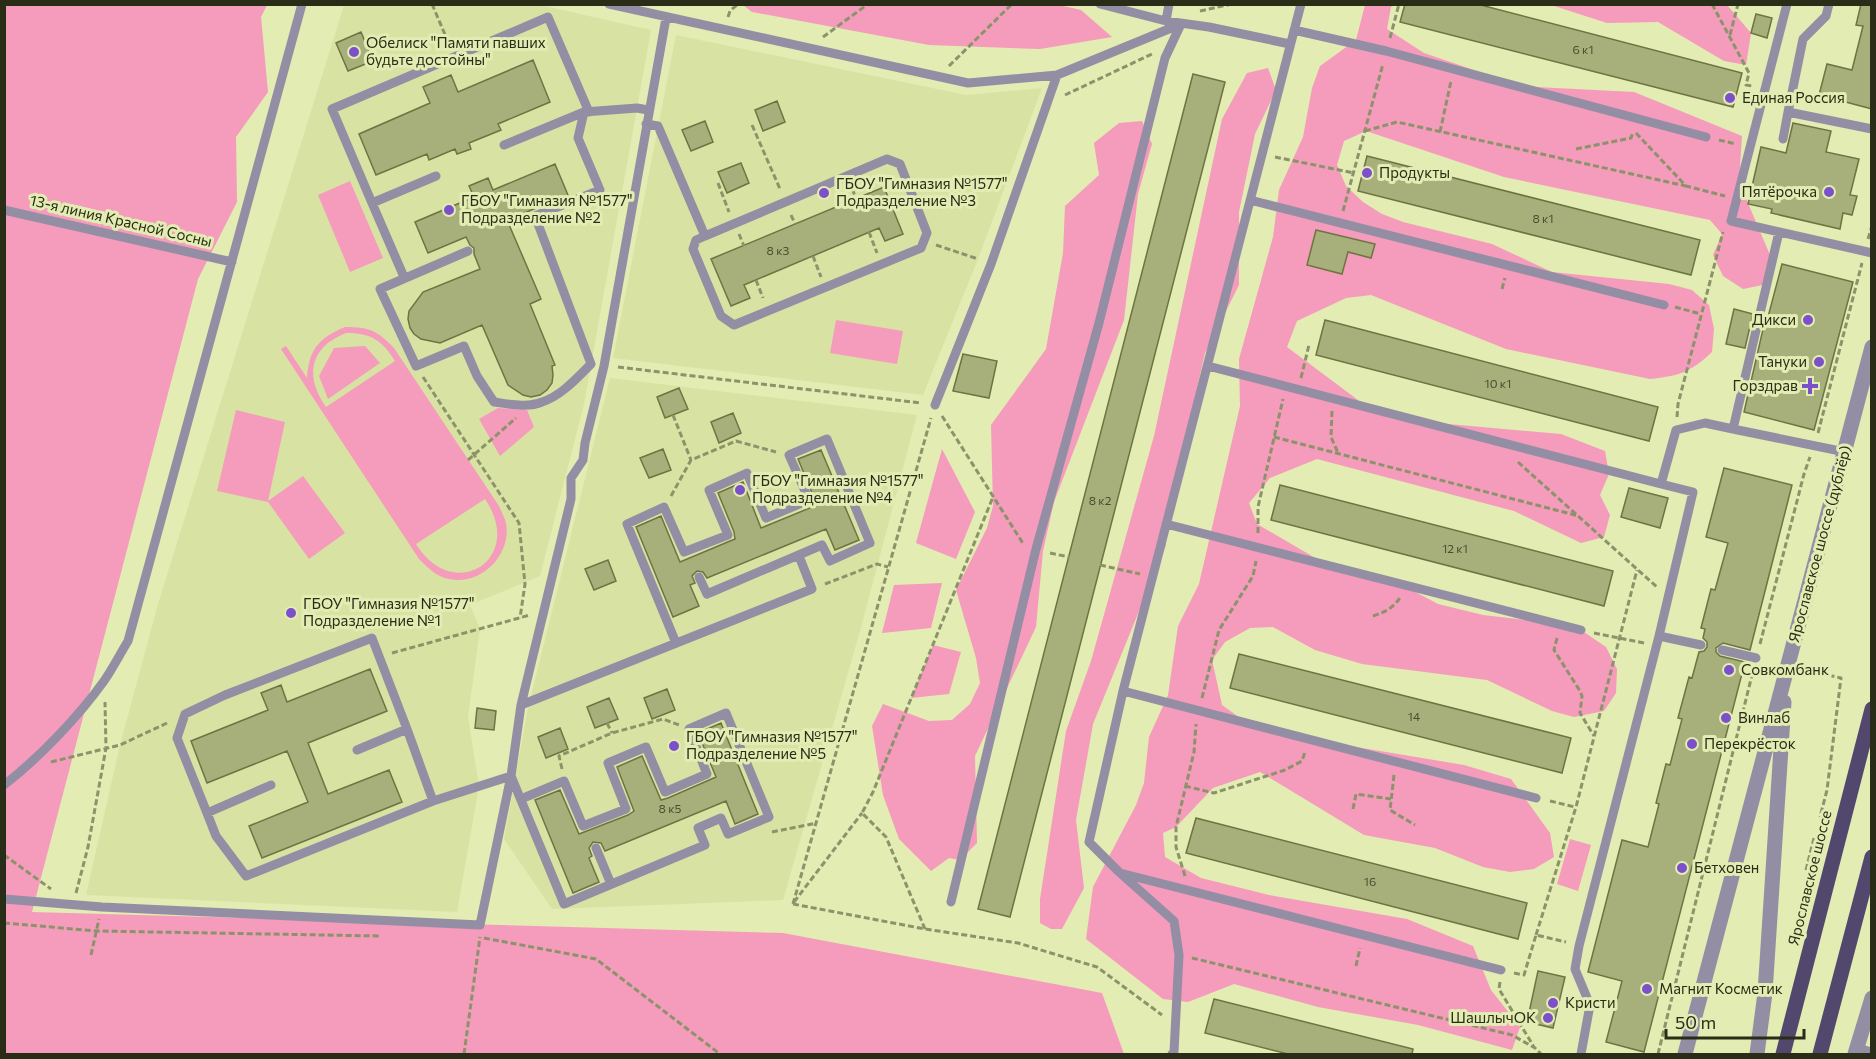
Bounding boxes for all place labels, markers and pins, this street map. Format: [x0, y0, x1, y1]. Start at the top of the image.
place label: Обелиск "Памяти павших будьте достойны" [366, 33, 546, 68]
marker: Обелиск "Памяти павших будьте достойны" [347, 45, 361, 59]
place label: Единая Россия [1742, 88, 1845, 106]
marker: Единая Россия [1723, 91, 1737, 105]
place label: Продукты [1379, 163, 1450, 181]
marker: Продукты [1360, 166, 1374, 180]
place label: ГБОУ "Гимназия №1577" Подразделение №3 [836, 174, 1008, 209]
place label: Пятёрочка [1742, 182, 1817, 200]
marker: Пятёрочка [1822, 185, 1836, 199]
marker: ГБОУ "Гимназия №1577" Подразделение №3 [817, 186, 831, 200]
place label: ГБОУ "Гимназия №1577" Подразделение №2 [461, 191, 633, 226]
marker: ГБОУ "Гимназия №1577" Подразделение №2 [442, 203, 456, 217]
place label: Дикси [1752, 310, 1796, 328]
marker: Дикси [1801, 313, 1815, 327]
place label: Тануки [1758, 352, 1807, 370]
marker: Тануки [1812, 355, 1826, 369]
place label: Горздрав [1732, 376, 1798, 394]
marker: Горздрав [1803, 379, 1817, 393]
place label: ГБОУ "Гимназия №1577" Подразделение №4 [752, 471, 924, 506]
marker: ГБОУ "Гимназия №1577" Подразделение №4 [733, 483, 747, 497]
place label: ГБОУ "Гимназия №1577" Подразделение №1 [303, 594, 475, 629]
marker: ГБОУ "Гимназия №1577" Подразделение №1 [284, 606, 298, 620]
place label: Совкомбанк [1741, 660, 1829, 678]
marker: Совкомбанк [1722, 663, 1736, 677]
place label: Винлаб [1738, 708, 1790, 726]
marker: Винлаб [1719, 711, 1733, 725]
place label: ГБОУ "Гимназия №1577" Подразделение №5 [686, 727, 858, 762]
place label: Перекрёсток [1704, 734, 1796, 752]
marker: Перекрёсток [1685, 737, 1699, 751]
marker: ГБОУ "Гимназия №1577" Подразделение №5 [667, 739, 681, 753]
place label: Бетховен [1694, 858, 1759, 876]
marker: Бетховен [1675, 861, 1689, 875]
place label: Магнит Косметик [1659, 979, 1783, 997]
marker: Магнит Косметик [1640, 982, 1654, 996]
place label: Кристи [1565, 993, 1616, 1011]
marker: Кристи [1546, 996, 1560, 1010]
place label: ШашлычОК [1450, 1008, 1536, 1026]
marker: ШашлычОК [1541, 1011, 1555, 1025]

